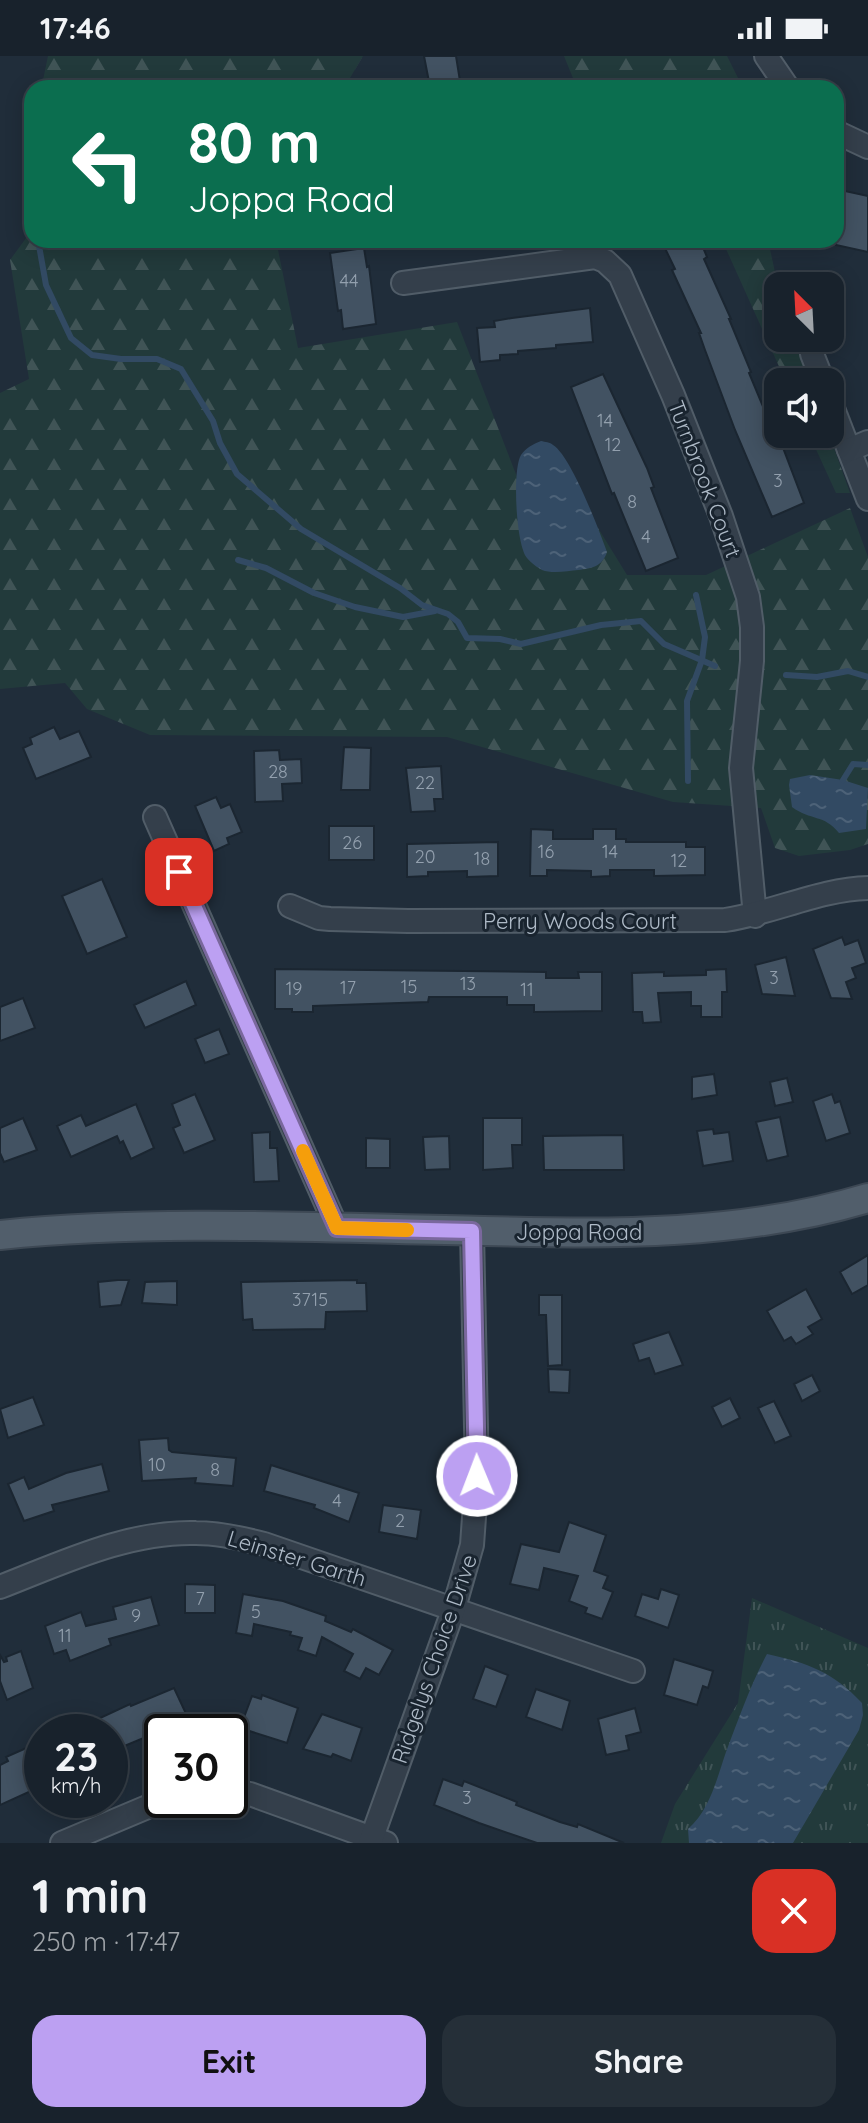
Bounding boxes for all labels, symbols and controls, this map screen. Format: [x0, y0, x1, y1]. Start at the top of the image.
text: 17:46 [40, 9, 111, 47]
text: 80 m [188, 107, 320, 177]
icon: left [56, 112, 160, 216]
text: Joppa Road [188, 176, 395, 221]
house number: 44 [340, 269, 358, 292]
north arrow [764, 272, 844, 352]
map controls [764, 272, 844, 448]
button: sound [764, 368, 844, 448]
street label: Turnbrook Court [662, 396, 748, 562]
house number: 14 [597, 409, 613, 432]
house number: 12 [605, 433, 621, 456]
house number: 3 [773, 469, 783, 492]
house number: 8 [627, 490, 637, 513]
house number: 4 [641, 525, 651, 548]
house number: 28 [268, 760, 288, 783]
house number: 22 [415, 771, 435, 794]
house number: 26 [342, 831, 362, 854]
pin [145, 838, 213, 906]
house number: 16 [538, 840, 554, 863]
house number: 14 [602, 840, 618, 863]
house number: 20 [415, 845, 435, 868]
house number: 18 [474, 847, 490, 870]
house number: 12 [671, 849, 687, 872]
icon: arrive [157, 850, 201, 894]
street label: Perry Woods Court [483, 907, 677, 935]
house number: 3 [769, 966, 779, 989]
house number: 13 [460, 972, 476, 995]
house number: 15 [401, 975, 417, 998]
house number: 17 [340, 976, 356, 999]
house number: 19 [286, 977, 302, 1000]
house number: 11 [520, 978, 534, 1001]
street label: Joppa Road [516, 1218, 642, 1246]
house number: 3715 [292, 1288, 328, 1311]
position arrow [435, 1434, 519, 1518]
house number: 10 [148, 1453, 166, 1476]
house number: 8 [210, 1458, 220, 1481]
house number: 4 [332, 1489, 342, 1512]
house number: 2 [395, 1509, 405, 1532]
street label: Leinster Garth [224, 1524, 370, 1592]
street label: Ridgelys Choice Drive [385, 1551, 483, 1767]
house number: 7 [195, 1587, 205, 1610]
house number: 5 [251, 1600, 261, 1623]
house number: 9 [131, 1604, 141, 1627]
house number: 11 [58, 1624, 72, 1647]
speed limit sign: 30 [144, 1714, 248, 1818]
text: 23 [54, 1731, 98, 1781]
text: km/h [51, 1773, 101, 1798]
house number: 3 [462, 1786, 472, 1809]
text: 1 min [32, 1865, 148, 1925]
button: close [752, 1869, 836, 1953]
text: 250 m · 17:47 [32, 1925, 180, 1958]
button: Exit [32, 2015, 426, 2107]
button: Share [442, 2015, 836, 2107]

